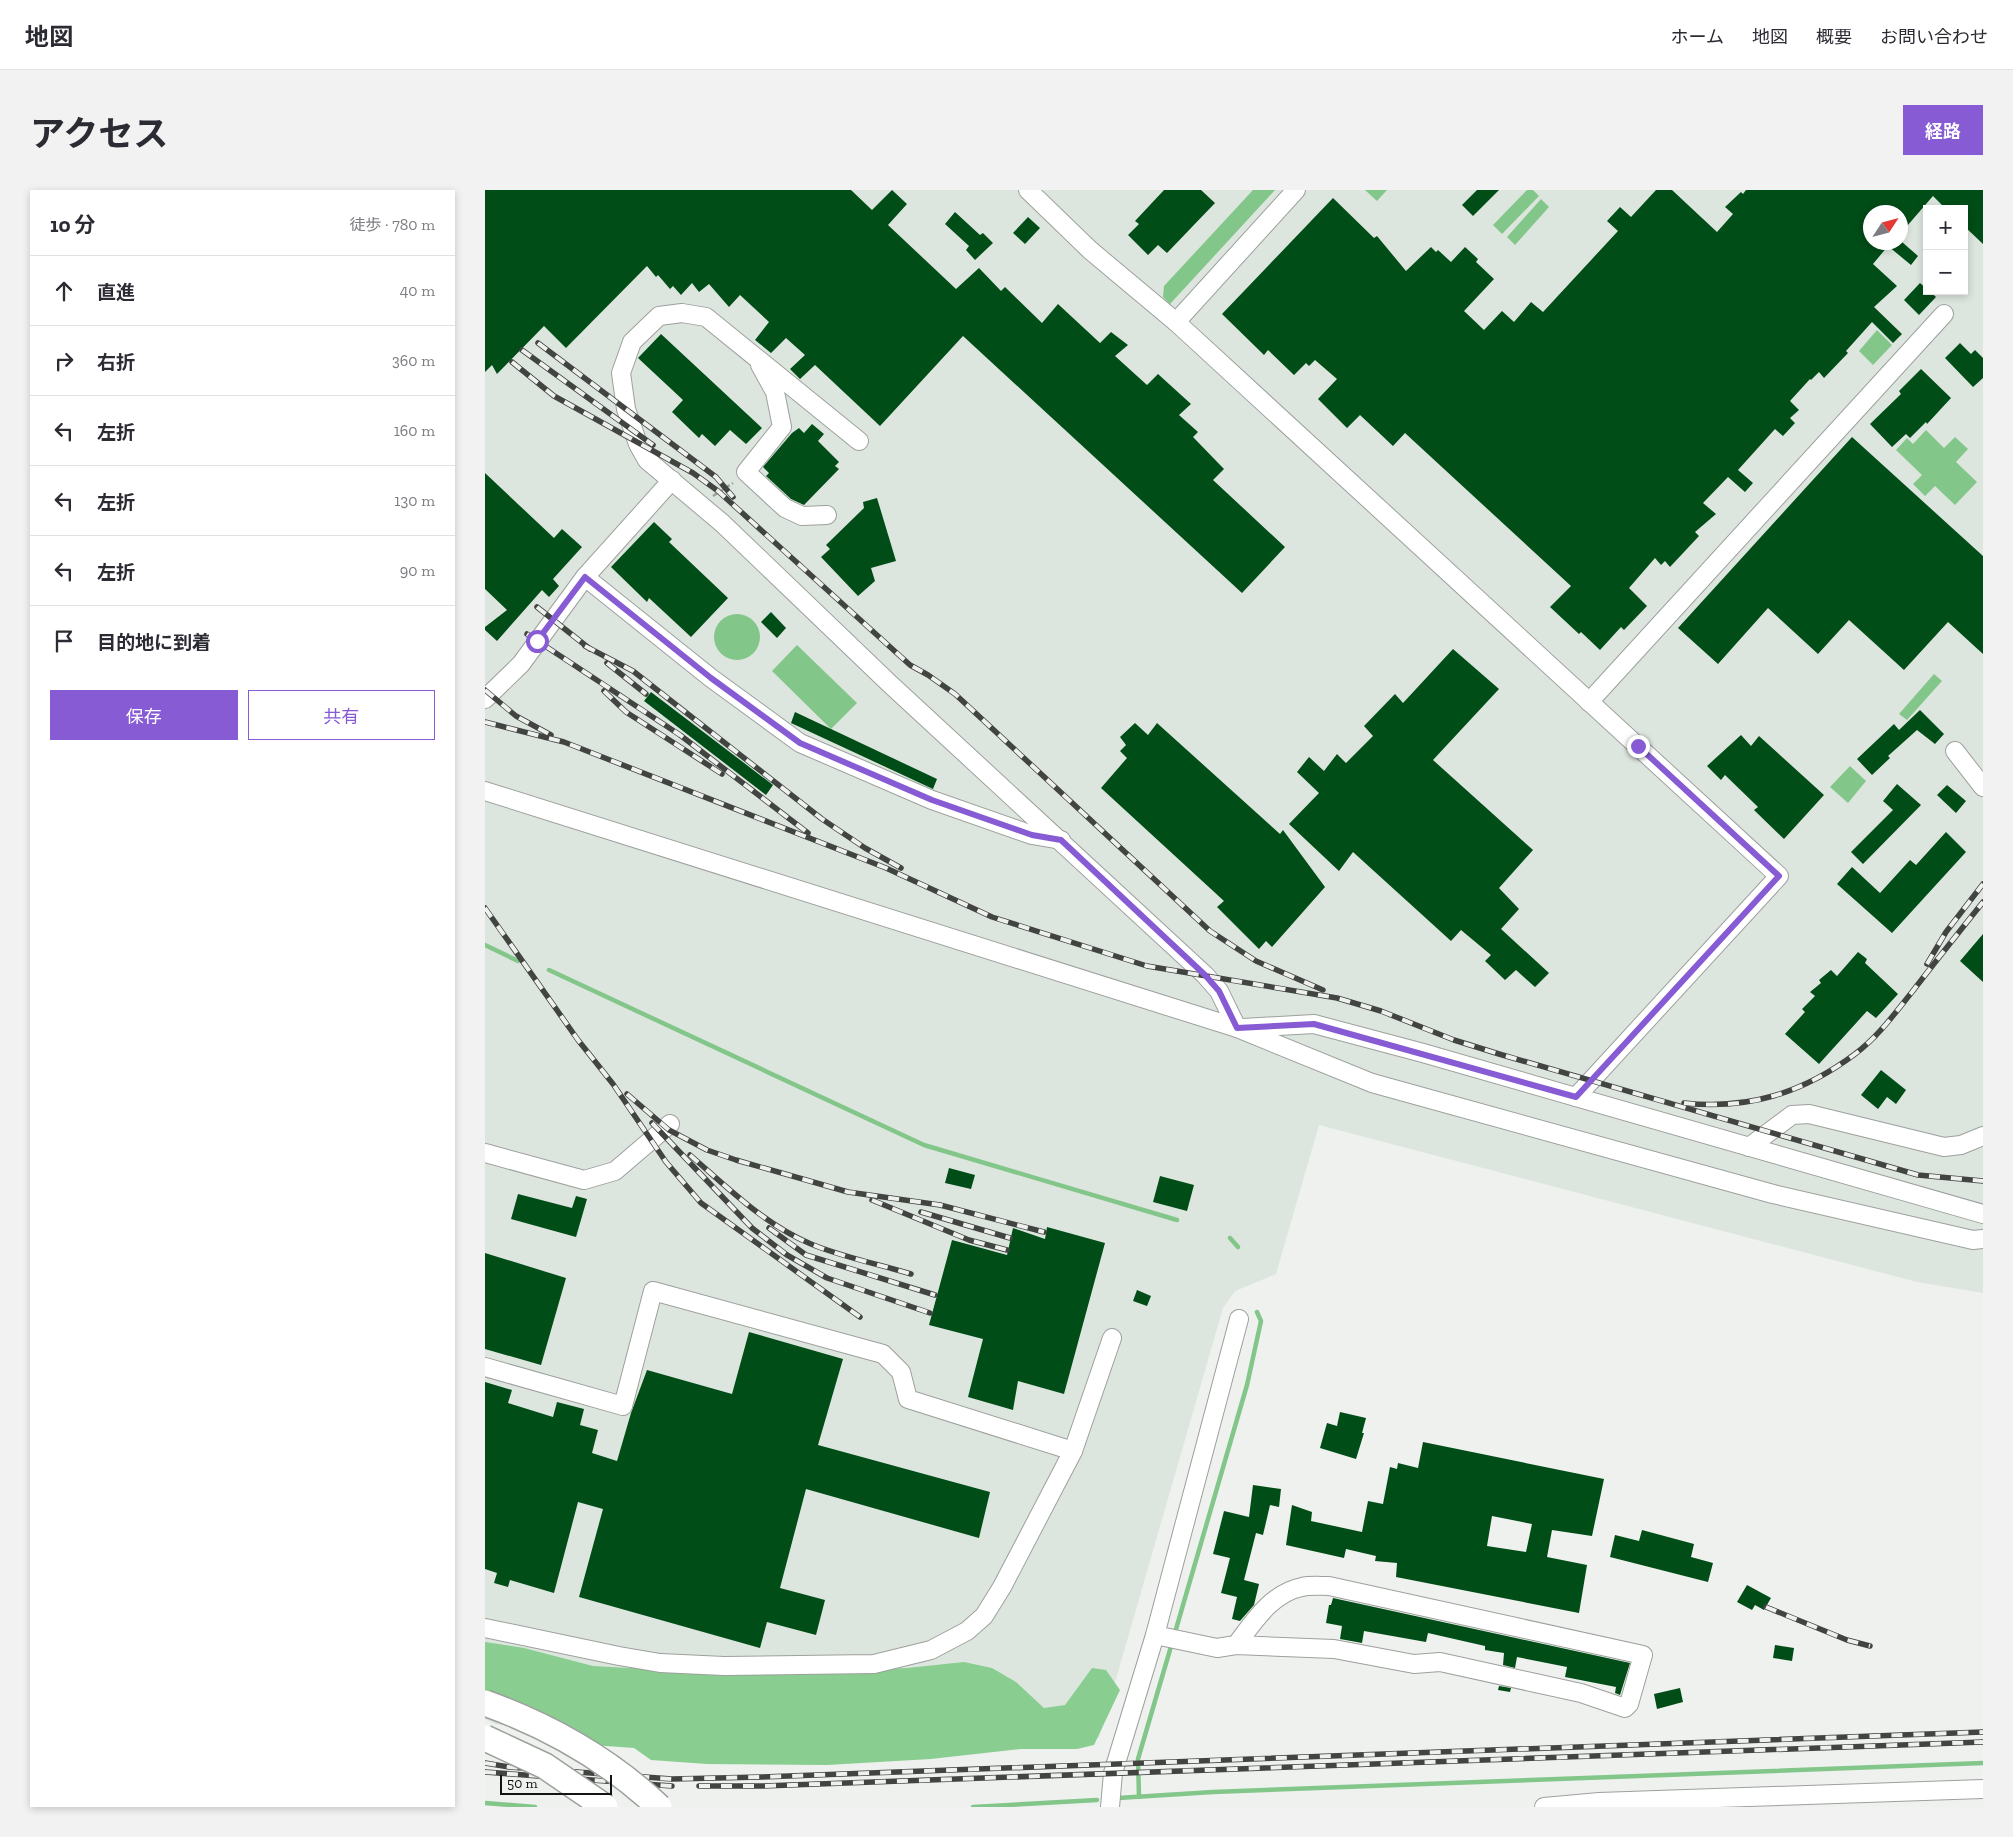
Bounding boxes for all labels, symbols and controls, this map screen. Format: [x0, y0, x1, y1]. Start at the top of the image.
text: 地図 [25, 22, 73, 51]
text: ホーム [1671, 26, 1724, 48]
text: 地図 [1752, 26, 1788, 48]
text: 概要 [1816, 26, 1852, 48]
text: お問い合わせ [1880, 26, 1988, 48]
button: 経路 [1903, 105, 1983, 155]
text: アクセス [30, 113, 168, 155]
north arrow [1863, 205, 1908, 250]
map controls [1923, 205, 1968, 295]
button: + [1923, 205, 1968, 250]
text: 10 分 [50, 212, 96, 237]
text: 徒歩 · 780 m [349, 215, 435, 234]
button: − [1923, 250, 1968, 295]
icon: ahead [50, 277, 78, 305]
text: 直進 [97, 281, 135, 304]
text: 40 m [400, 281, 435, 300]
icon: right [50, 347, 78, 375]
text: 右折 [97, 351, 135, 374]
text: 360 m [392, 351, 435, 370]
icon: left [50, 417, 78, 445]
text: 左折 [97, 421, 135, 444]
text: 160 m [394, 421, 435, 440]
icon: left [50, 487, 78, 515]
text: 左折 [97, 491, 135, 514]
text: 130 m [394, 491, 435, 510]
icon: left [50, 557, 78, 585]
text: 左折 [97, 561, 135, 584]
text: 90 m [400, 561, 435, 580]
icon: arrive [50, 627, 78, 655]
route start [526, 630, 549, 653]
text: 目的地に到着 [97, 631, 211, 654]
button: 保存 [50, 690, 238, 740]
button: 共有 [248, 690, 435, 740]
route end [1627, 735, 1650, 758]
scale bar [500, 1772, 613, 1795]
text: 50 m [507, 1775, 538, 1792]

